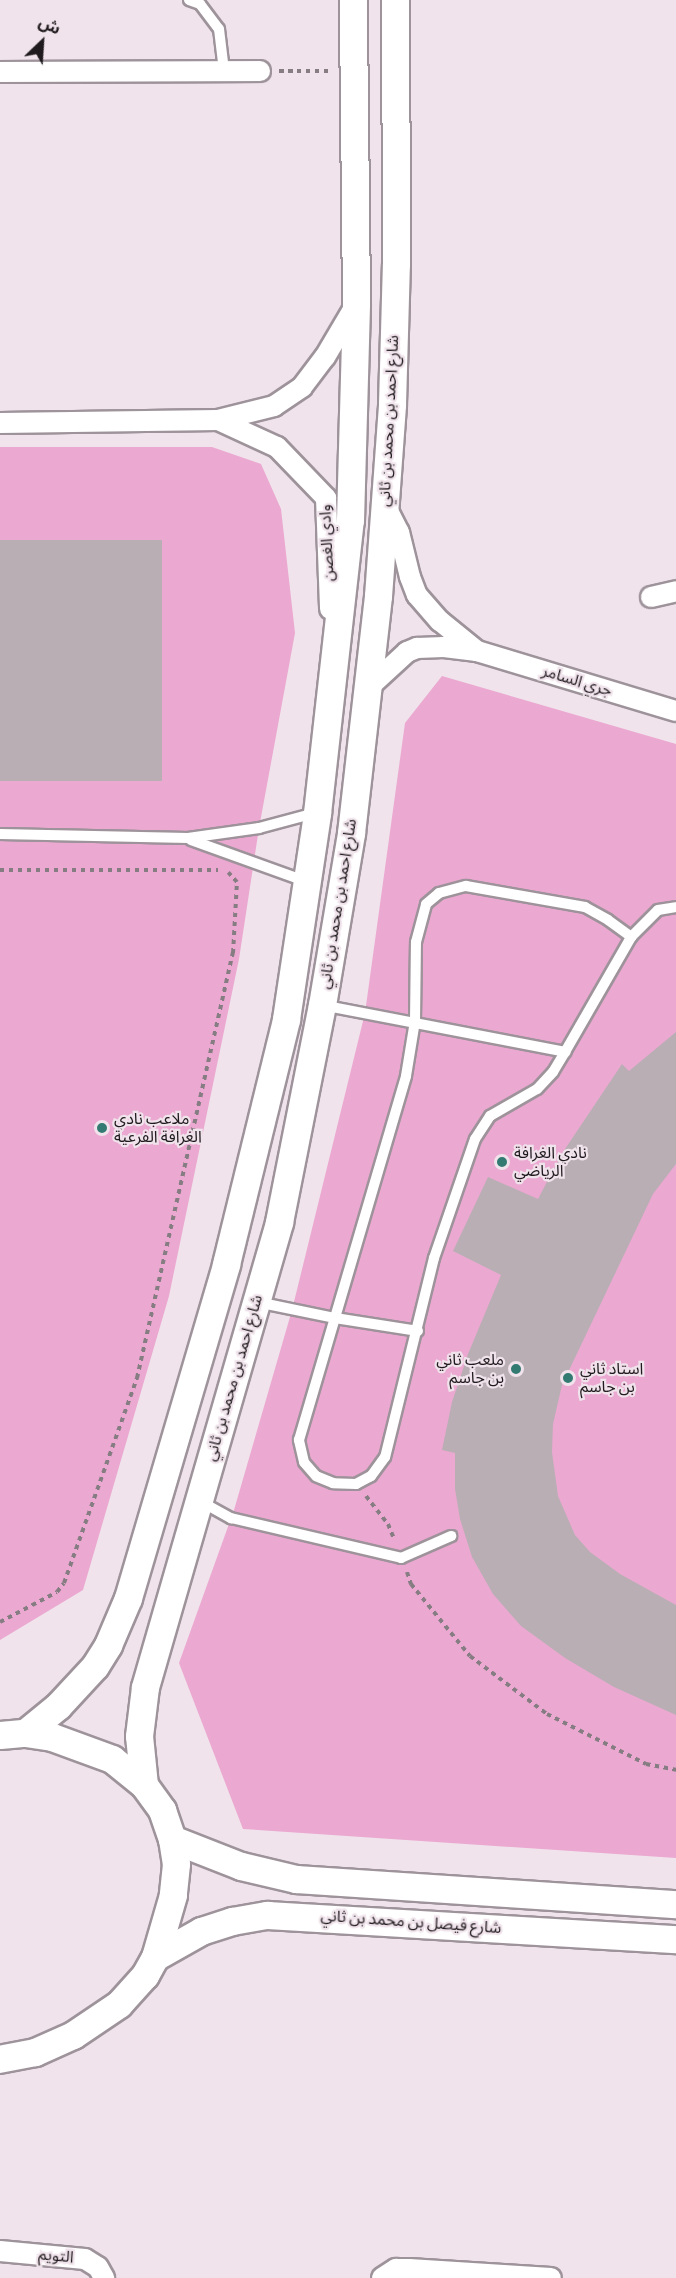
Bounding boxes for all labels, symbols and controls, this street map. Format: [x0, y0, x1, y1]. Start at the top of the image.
north arrow [12, 12, 72, 72]
text: ش [36, 12, 64, 38]
street label: شارع احمد بن محمد بن ثاني [375, 335, 403, 507]
street label: وادي الغصن [315, 504, 339, 582]
street label: جري السامر [540, 661, 614, 701]
street label: شارع احمد بن محمد بن ثاني [315, 818, 361, 990]
place label: ملاعب نادي الغرافة الفرعية [114, 1109, 202, 1147]
marker: ملاعب نادي الغرافة الفرعية [95, 1121, 109, 1135]
place label: نادي الغرافة الرياضي [514, 1143, 587, 1181]
marker: نادي الغرافة الرياضي [495, 1155, 509, 1169]
street label: شارع احمد بن محمد بن ثاني [201, 1293, 267, 1463]
place label: ملعب ثاني بن جاسم [436, 1350, 504, 1388]
place label: استاد ثاني بن جاسم [580, 1359, 643, 1397]
marker: ملعب ثاني بن جاسم [509, 1362, 523, 1376]
marker: استاد ثاني بن جاسم [561, 1371, 575, 1385]
street label: شارع فيصل بن محمد بن ثاني [320, 1906, 502, 1938]
street label: التويم [38, 2245, 74, 2267]

